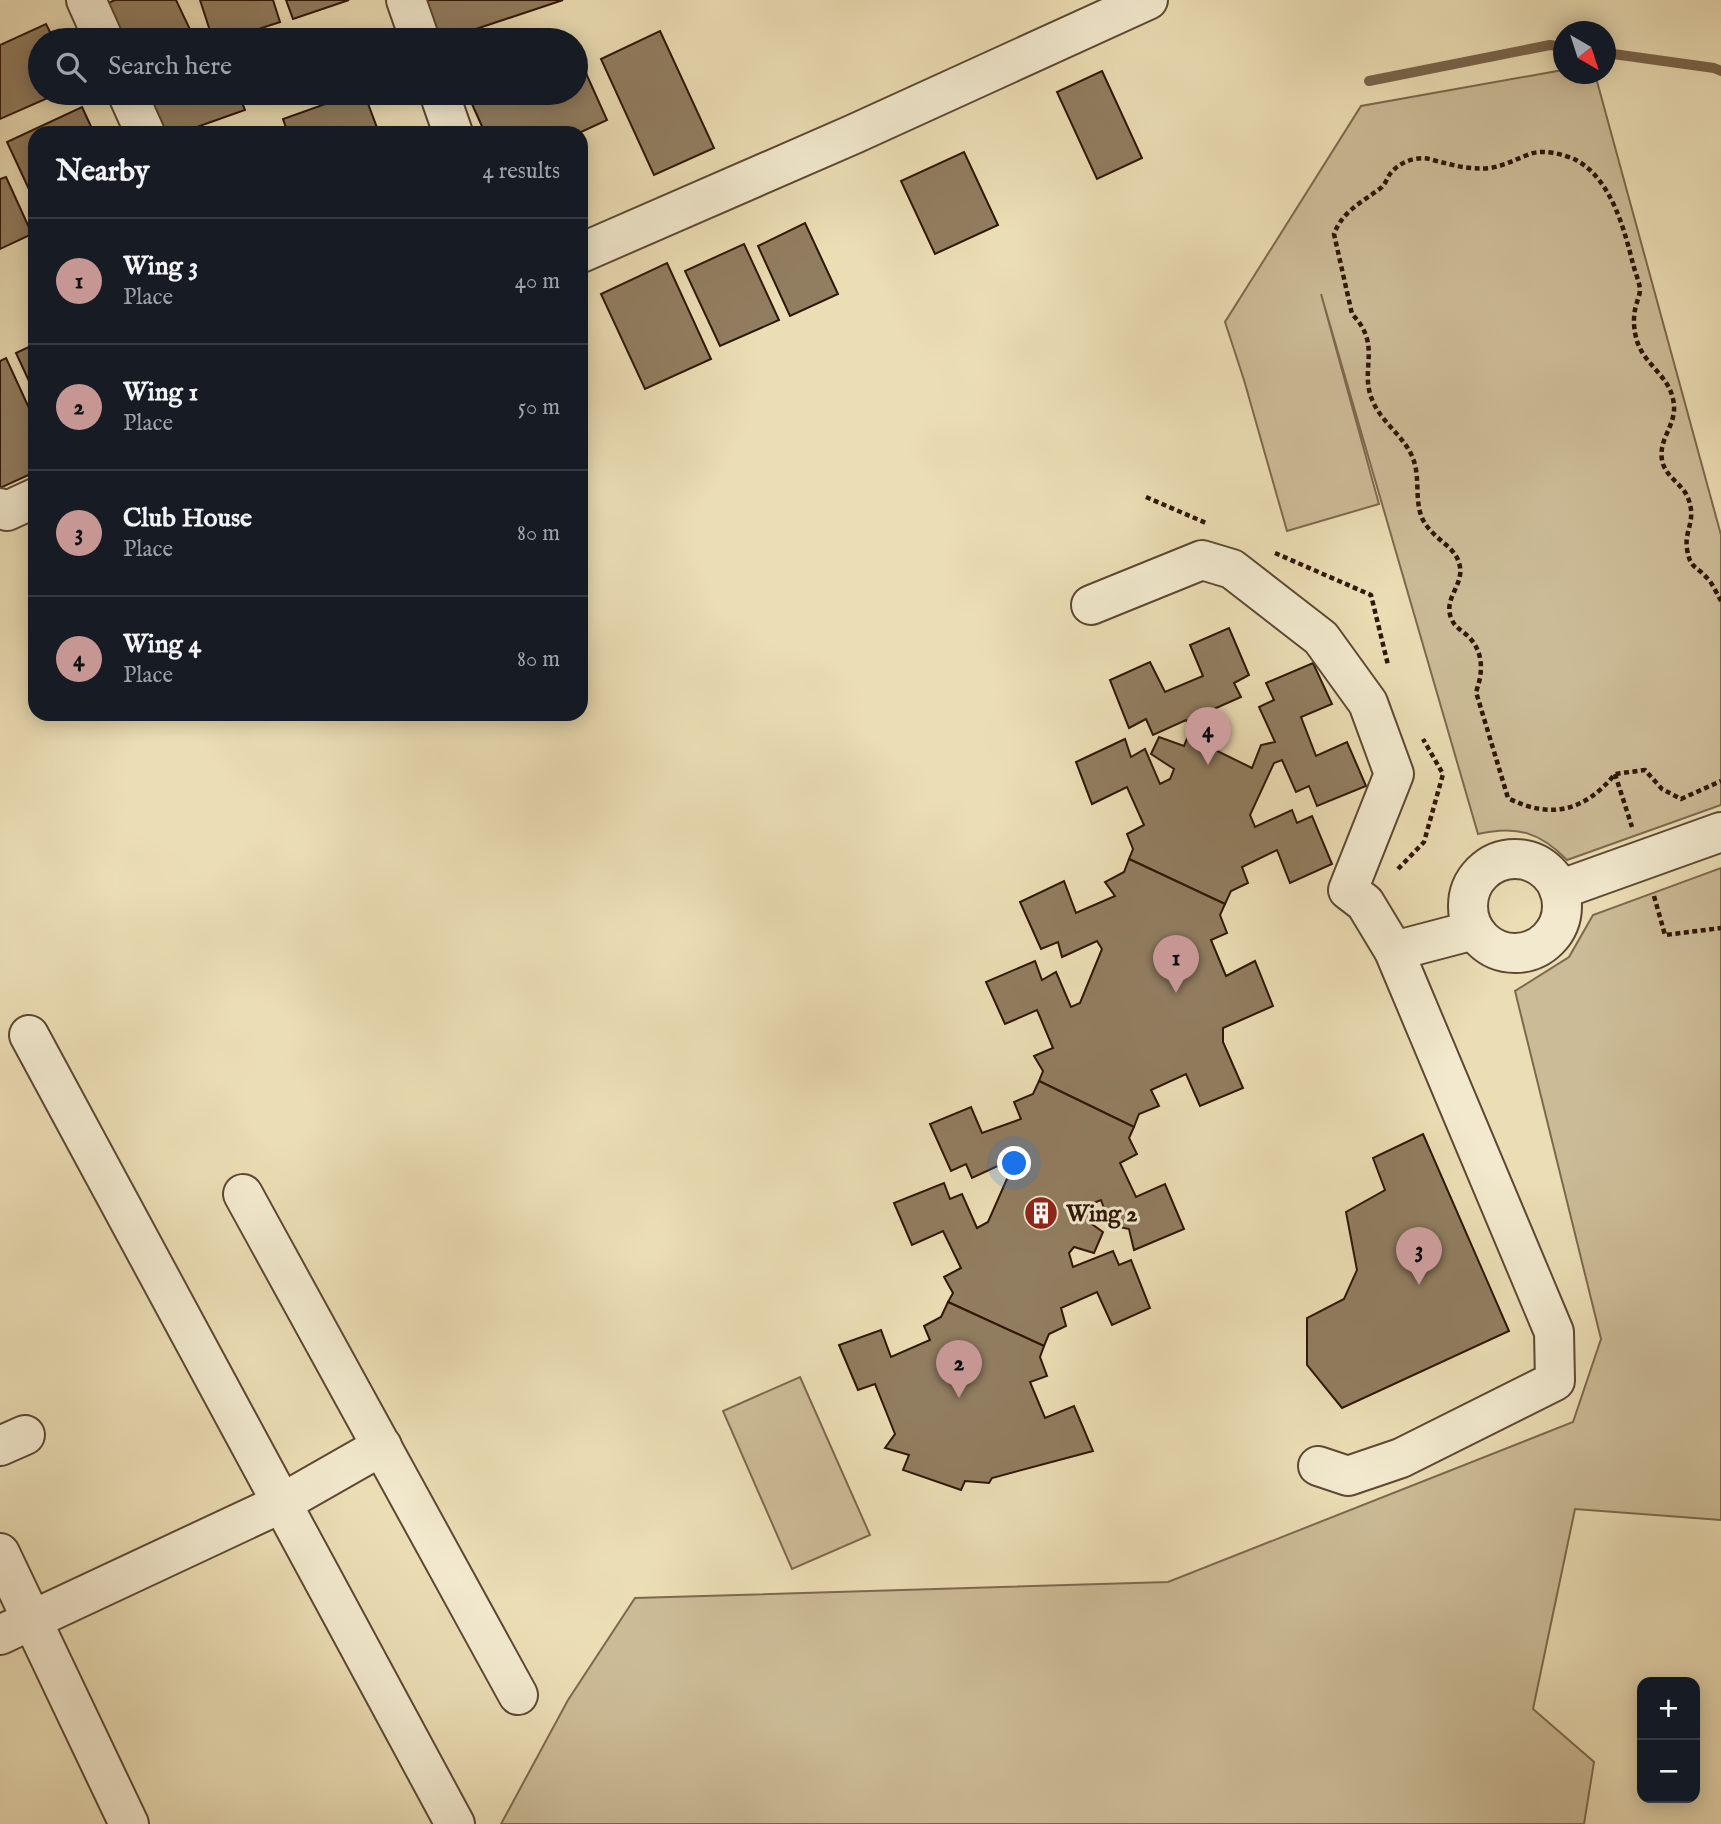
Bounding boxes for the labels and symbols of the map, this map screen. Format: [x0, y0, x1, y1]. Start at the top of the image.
north arrow [1553, 21, 1616, 84]
pin: 4 [1185, 707, 1231, 765]
pin: 1 [1153, 935, 1199, 993]
your location [997, 1146, 1031, 1180]
building icon: Wing 2 [1022, 1194, 1060, 1232]
place label: Wing 2 [1065, 1199, 1138, 1230]
pin: 3 [1396, 1227, 1442, 1285]
pin: 2 [936, 1340, 982, 1398]

